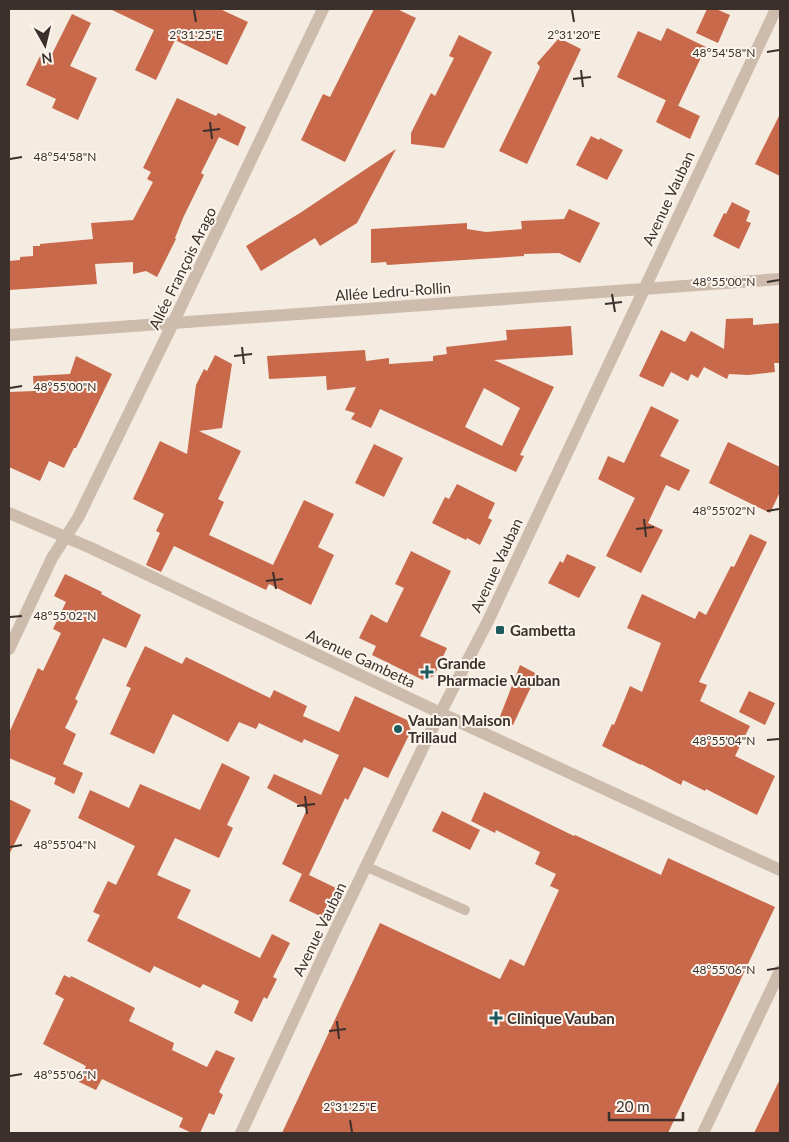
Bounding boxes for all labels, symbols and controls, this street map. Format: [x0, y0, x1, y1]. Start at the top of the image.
north arrow [20, 20, 70, 70]
text: 2°31'25"E [169, 27, 223, 42]
text: 2°31'20"E [547, 27, 601, 42]
text: 48°54'58"N [693, 45, 755, 60]
text: N [40, 49, 53, 68]
street label: Avenue Vauban [638, 148, 698, 248]
text: 48°54'58"N [34, 149, 96, 164]
street label: Allée François Arago [145, 204, 219, 332]
text: 48°55'00"N [693, 274, 755, 289]
street label: Allée Ledru-Rollin [334, 278, 452, 304]
text: 48°55'00"N [34, 379, 96, 394]
text: 48°55'02"N [693, 503, 755, 518]
street label: Avenue Vauban [466, 515, 526, 615]
text: 48°55'02"N [34, 608, 96, 623]
place label: Gambetta [510, 621, 576, 639]
marker: Gambetta [494, 624, 506, 636]
street label: Avenue Gambetta [304, 625, 418, 691]
place label: Grande Pharmacie Vauban [437, 654, 560, 689]
marker: Grande Pharmacie Vauban [421, 666, 433, 678]
place label: Vauban Maison Trillaud [407, 711, 511, 746]
marker: Vauban Maison Trillaud [392, 723, 404, 735]
text: 48°55'04"N [693, 733, 755, 748]
text: 48°55'04"N [34, 837, 96, 852]
street label: Avenue Vauban [289, 879, 349, 979]
text: 48°55'06"N [693, 962, 755, 977]
place label: Clinique Vauban [507, 1009, 615, 1027]
marker: Clinique Vauban [489, 1011, 503, 1025]
text: 48°55'06"N [34, 1067, 96, 1082]
scale bar [609, 1090, 683, 1122]
text: 20 m [616, 1097, 650, 1115]
text: 2°31'25"E [323, 1099, 377, 1114]

